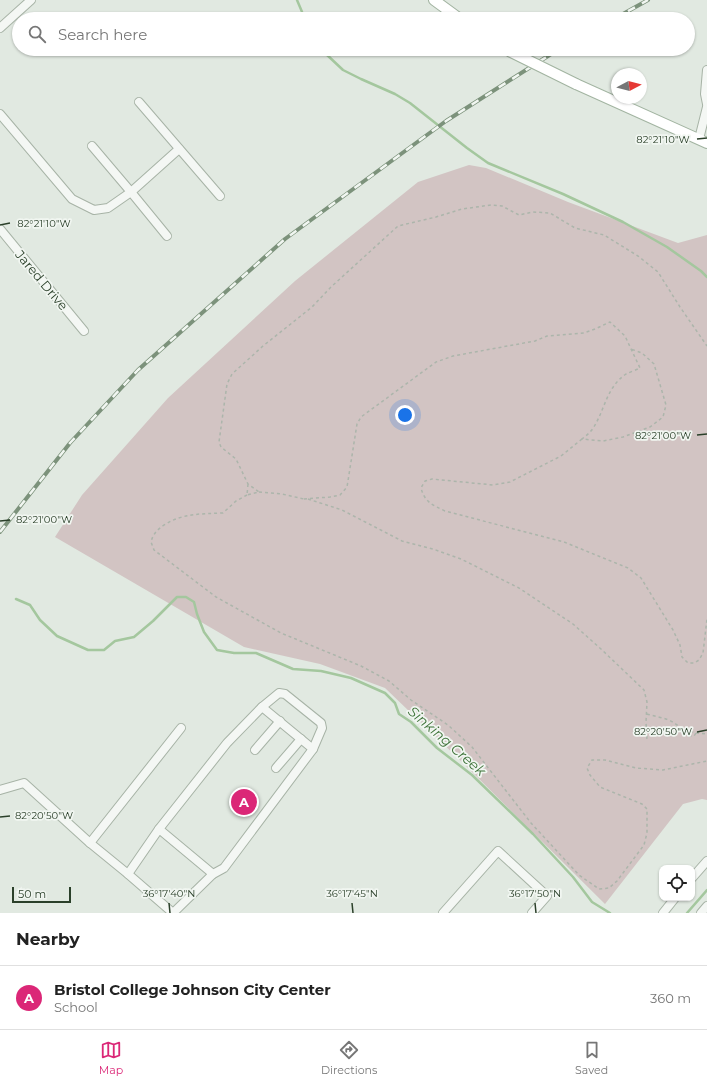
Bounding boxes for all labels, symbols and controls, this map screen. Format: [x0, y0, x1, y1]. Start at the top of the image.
search box [12, 12, 695, 56]
icon: search [26, 23, 48, 45]
text: Search here [58, 25, 147, 44]
north arrow [611, 68, 647, 104]
text: 82°21'10"W [636, 133, 690, 146]
text: 82°21'10"W [17, 217, 71, 230]
street label: Jared Drive [12, 246, 72, 313]
your location [395, 405, 415, 425]
text: 82°21'00"W [635, 429, 691, 442]
text: 82°21'00"W [16, 513, 72, 526]
water label: Sinking Creek [404, 702, 490, 780]
text: 82°20'50"W [634, 725, 692, 738]
pin: A [231, 787, 257, 817]
text: 82°20'50"W [15, 809, 73, 822]
map controls [659, 865, 695, 901]
button: locate [659, 865, 695, 901]
scale bar [12, 885, 71, 904]
text: 50 m [18, 887, 46, 901]
text: 36°17'40"N [143, 887, 195, 900]
text: 36°17'45"N [326, 887, 378, 900]
text: 36°17'50"N [509, 887, 561, 900]
text: Nearby [16, 929, 80, 949]
text: Bristol College Johnson City Center [54, 980, 331, 999]
text: A [24, 990, 34, 1006]
text: 360 m [650, 990, 691, 1006]
text: School [54, 999, 98, 1015]
tab: Map [99, 1039, 123, 1077]
tab: Directions [321, 1039, 377, 1077]
tab: Saved [575, 1039, 608, 1077]

